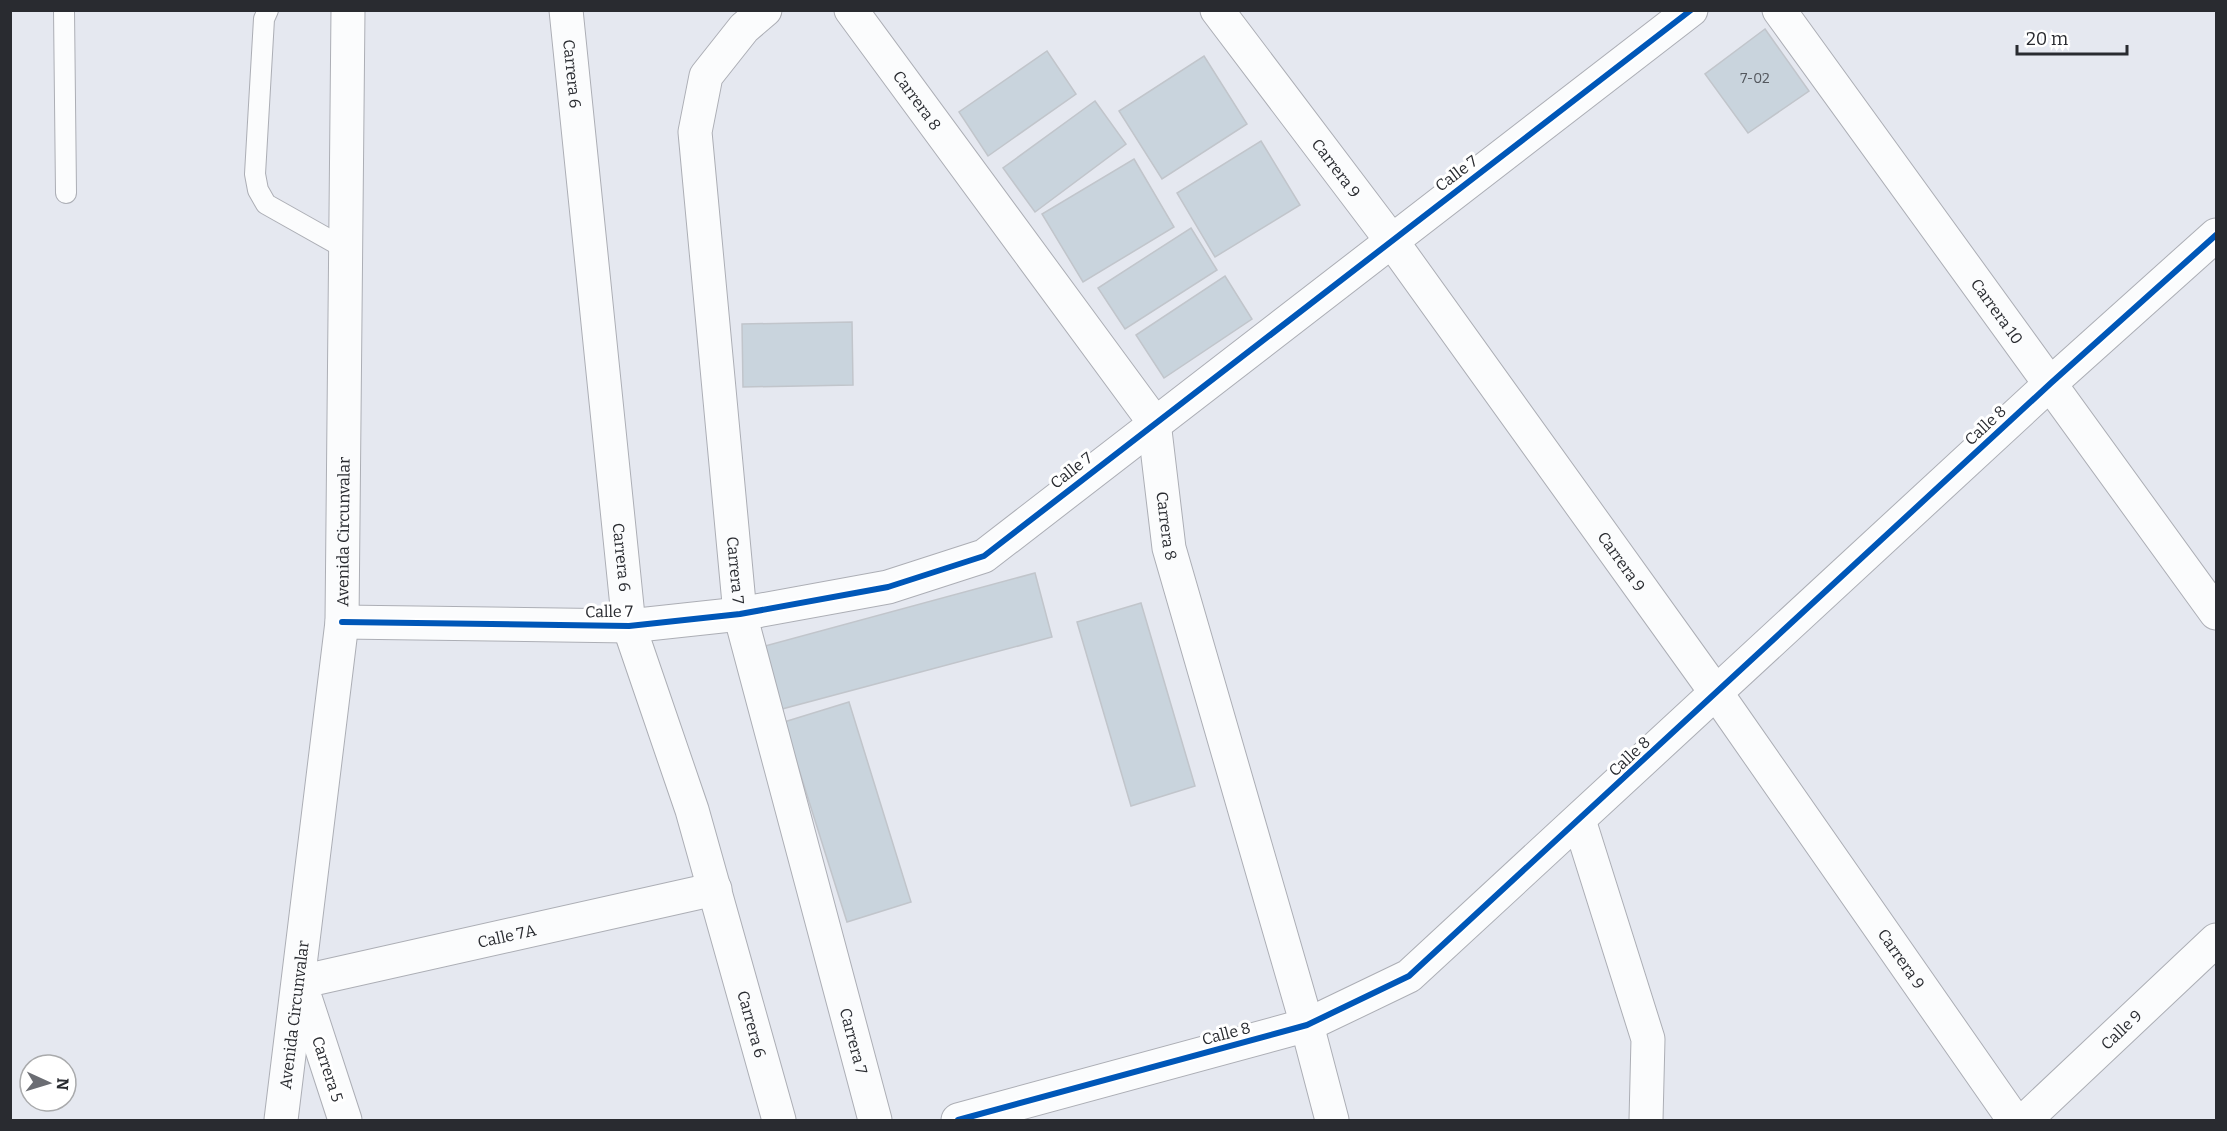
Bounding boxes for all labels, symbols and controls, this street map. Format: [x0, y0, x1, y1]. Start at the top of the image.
scale bar [2017, 18, 2126, 56]
text: 20 m [2026, 28, 2068, 50]
street label: Carrera 6 [559, 38, 585, 109]
street label: Carrera 8 [889, 67, 945, 134]
house number: 7-02 [1740, 70, 1770, 87]
street label: Carrera 9 [1308, 135, 1364, 201]
street label: Calle 7 [1431, 151, 1481, 195]
street label: Carrera 10 [1967, 275, 2027, 348]
street label: Calle 8 [1961, 402, 2010, 449]
street label: Calle 7 [1047, 448, 1096, 493]
street label: Avenida Circunvalar [333, 457, 354, 607]
street label: Carrera 8 [1152, 490, 1181, 563]
street label: Carrera 6 [608, 522, 634, 593]
street label: Carrera 9 [1593, 528, 1649, 595]
street label: Carrera 7 [723, 536, 748, 605]
street label: Calle 7 [585, 602, 633, 621]
street label: Calle 8 [1605, 733, 1654, 780]
street label: Calle 7A [476, 920, 538, 952]
street label: Carrera 9 [1874, 925, 1929, 993]
street label: Avenida Circunvalar [276, 939, 313, 1090]
street label: Carrera 6 [733, 988, 770, 1060]
street label: Carrera 7 [836, 1006, 871, 1076]
street label: Calle 9 [2097, 1006, 2146, 1054]
street label: Calle 8 [1200, 1018, 1253, 1049]
street label: Carrera 5 [308, 1034, 347, 1104]
north arrow [18, 1053, 78, 1113]
text: N [53, 1077, 72, 1091]

